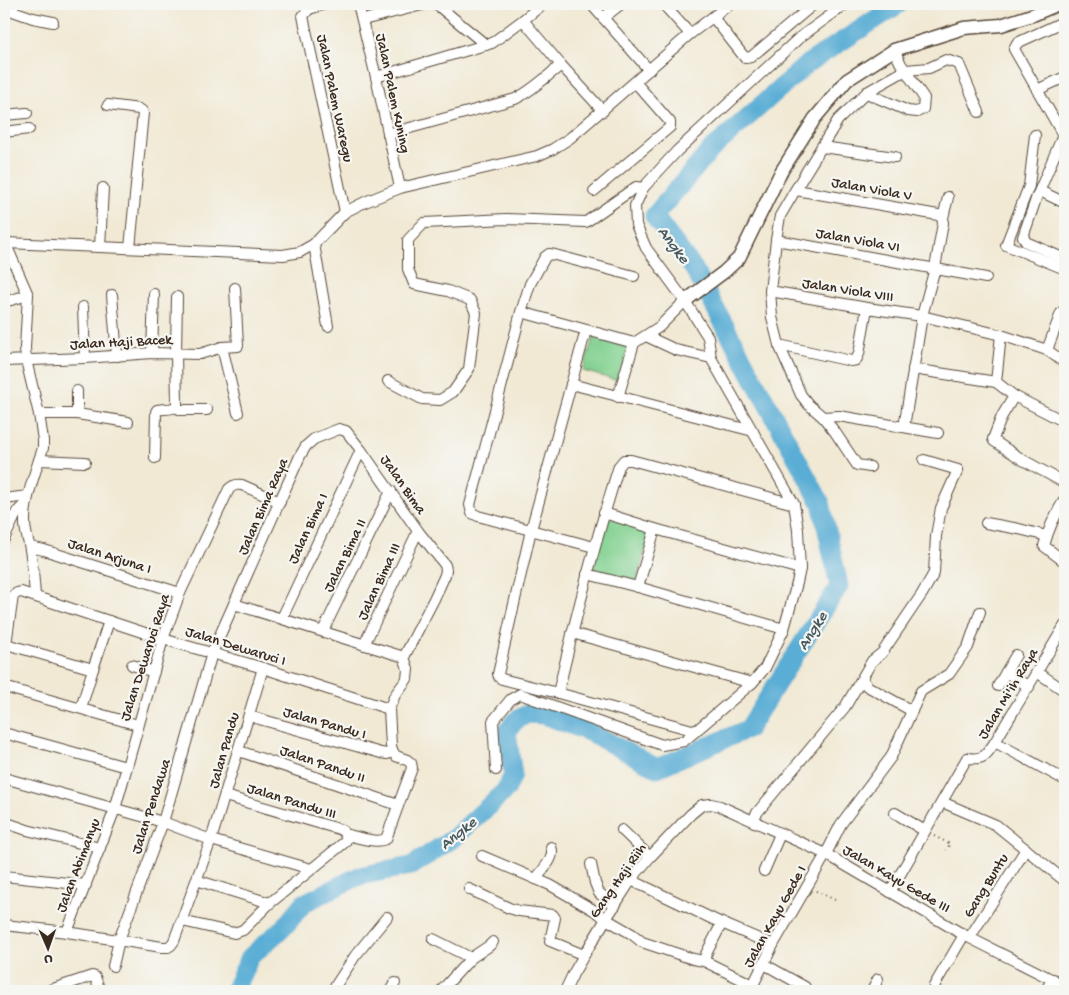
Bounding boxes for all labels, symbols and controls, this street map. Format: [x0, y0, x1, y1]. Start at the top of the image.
street label: Jalan Palem Kuning [371, 32, 414, 155]
street label: Jalan Palem Waregu [312, 33, 356, 164]
street label: Jalan Viola V [830, 174, 913, 206]
water label: Angke [652, 224, 693, 269]
street label: Jalan Viola VI [814, 225, 901, 257]
street label: Jalan Viola VIII [801, 275, 895, 307]
street label: Jalan Haji Bacek [70, 331, 174, 355]
street label: Jalan Bima [375, 452, 430, 519]
street label: Jalan Bima Raya [234, 455, 293, 558]
street label: Jalan Bima I [285, 491, 333, 567]
street label: Jalan Bima II [320, 516, 371, 595]
street label: Jalan Arjuna I [65, 535, 153, 579]
street label: Jalan Bima III [354, 540, 405, 623]
street label: Jalan Dewaruci Raya [117, 591, 175, 723]
water label: Angke [795, 609, 833, 654]
street label: Jalan Dewaruci I [183, 623, 288, 671]
street label: Jalan Mi'ih Raya [975, 645, 1043, 743]
street label: Jalan Pandu I [281, 704, 368, 744]
street label: Jalan Pandu [205, 711, 244, 791]
street label: Jalan Pandu II [277, 742, 367, 788]
street label: Jalan Pendawa [128, 756, 176, 856]
street label: Jalan Pandu III [245, 780, 338, 824]
water label: Angke [437, 814, 482, 855]
street label: Jalan Abimanyu [53, 816, 105, 915]
street label: Gang Haji Riih [586, 840, 651, 922]
street label: Jalan Kayu Gede III [839, 842, 953, 918]
street label: Gang Buntu [960, 851, 1013, 921]
street label: Jalan Kayu Gede I [740, 863, 811, 971]
north arrow [22, 922, 72, 972]
text: U [44, 950, 53, 967]

